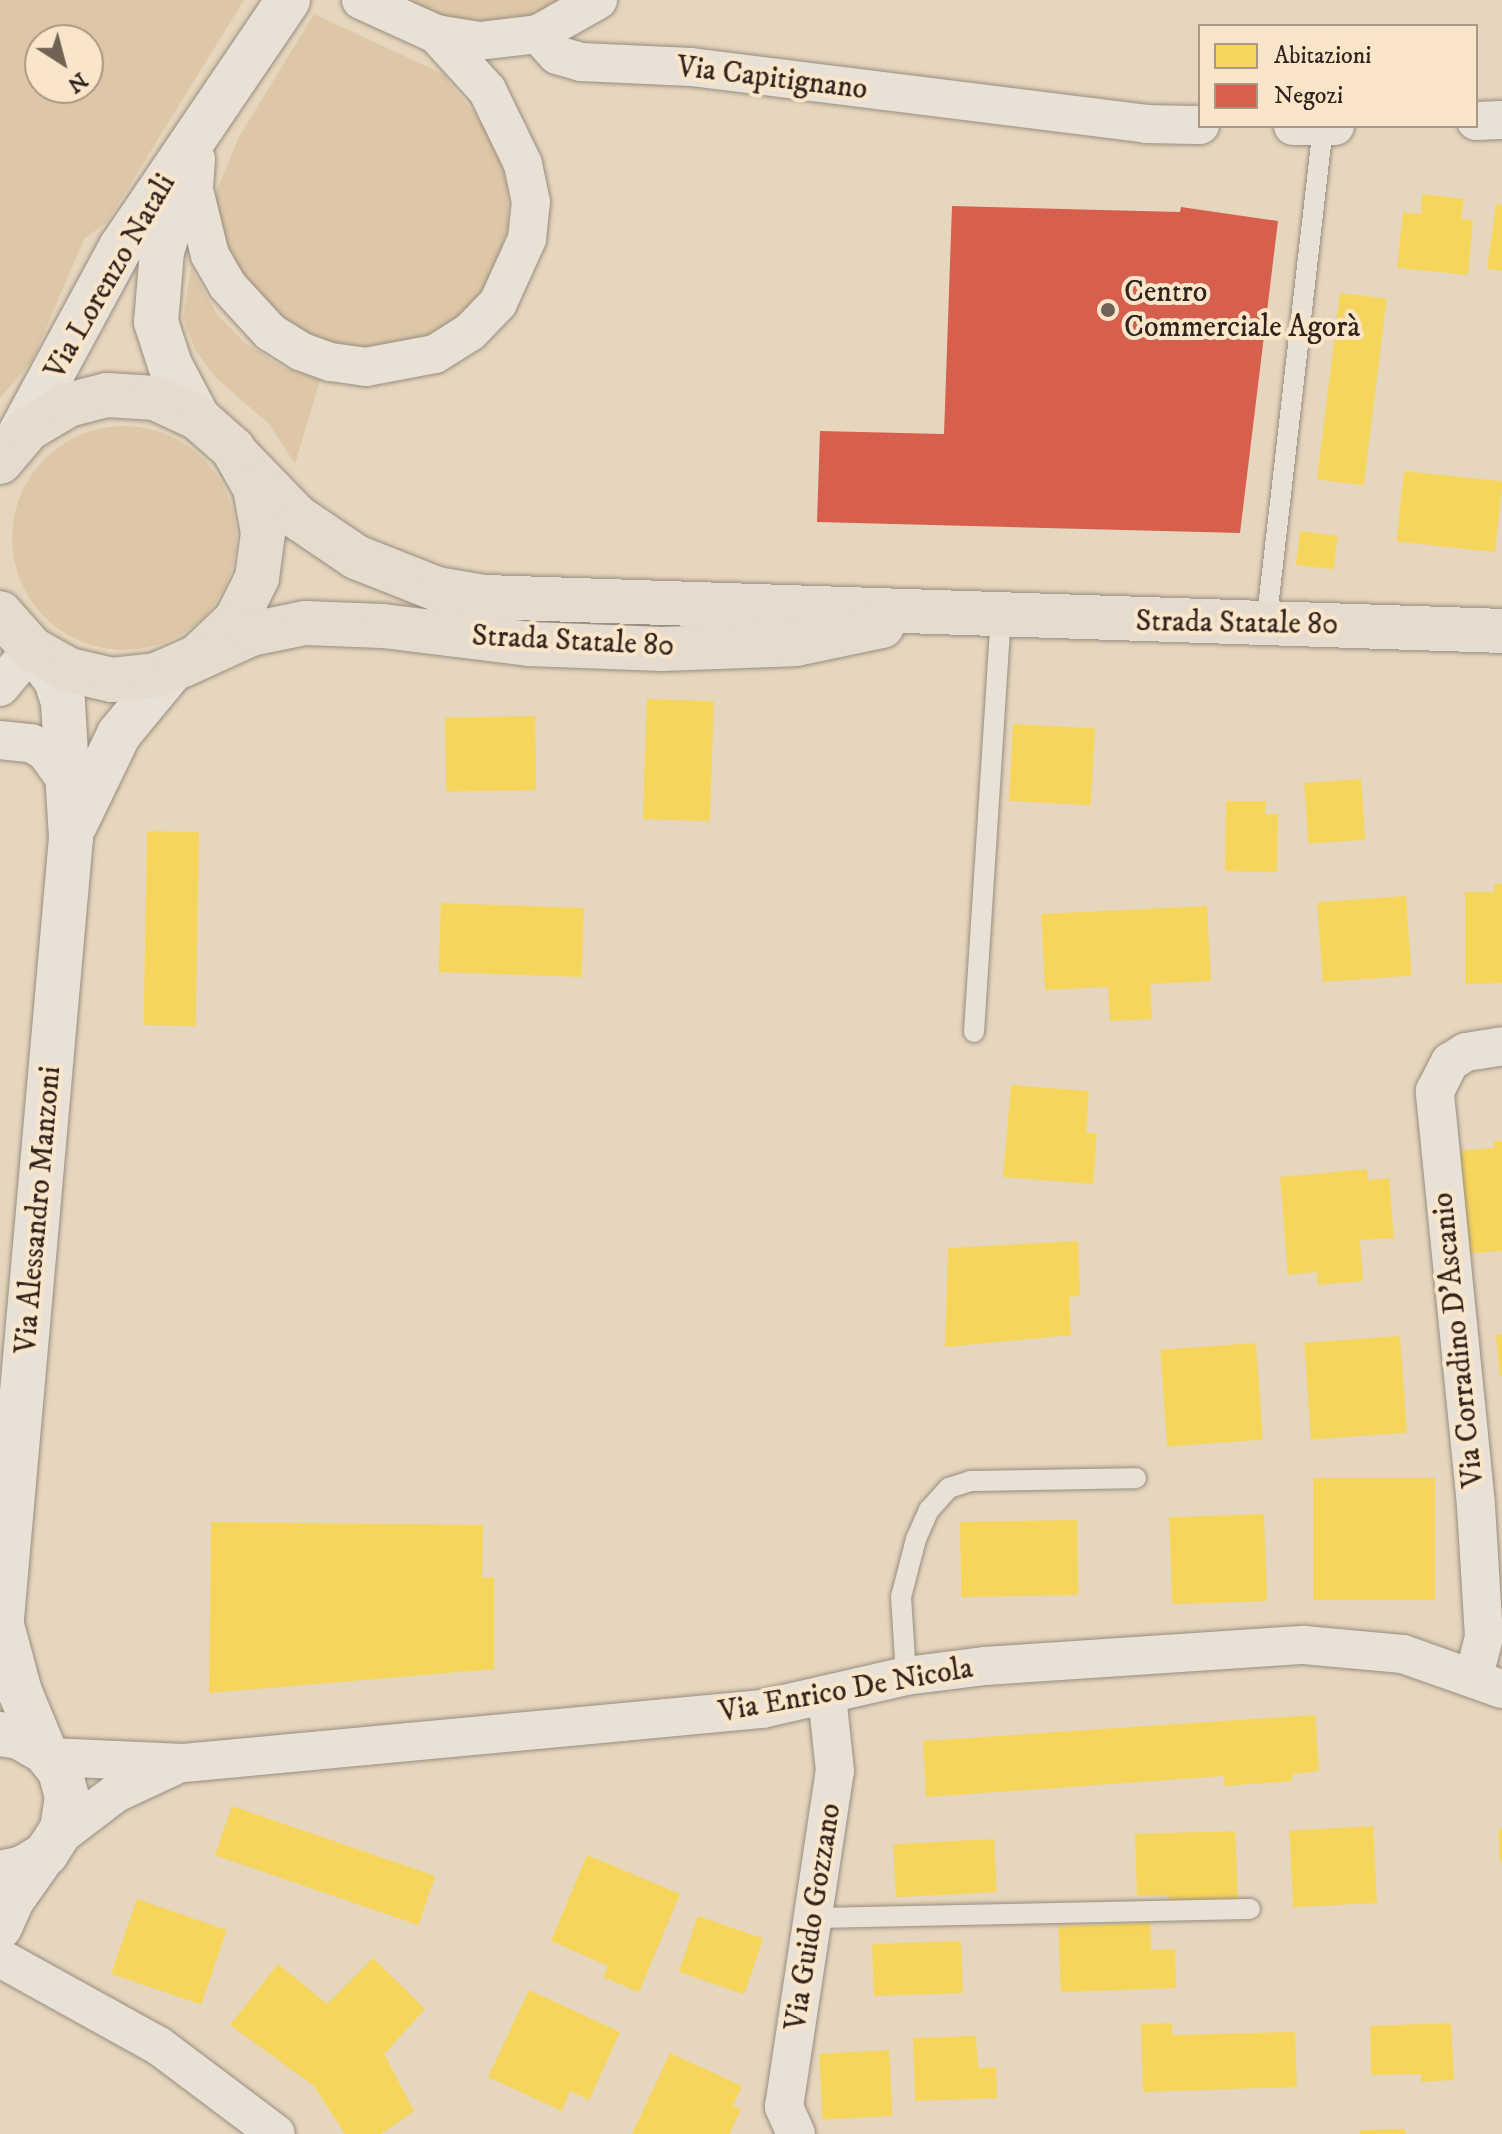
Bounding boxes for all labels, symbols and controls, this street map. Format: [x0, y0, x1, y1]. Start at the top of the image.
north arrow [24, 24, 104, 104]
legend [1198, 24, 1478, 128]
text: Abitazioni [1274, 41, 1372, 71]
street label: Via Capitignano [675, 49, 869, 109]
text: N [62, 66, 92, 98]
text: Negozi [1274, 81, 1343, 111]
street label: Via Lorenzo Natali [38, 168, 184, 386]
place label: Centro Commerciale Agorà [1124, 275, 1360, 346]
marker: Centro Commerciale Agorà [1099, 301, 1117, 319]
street label: Strada Statale 80 [1135, 604, 1339, 644]
street label: Strada Statale 80 [471, 619, 675, 665]
street label: Via Alessandro Manzoni [8, 1065, 70, 1355]
street label: Via Corradino D'Ascanio [1426, 1191, 1492, 1489]
street label: Via Enrico De Nicola [716, 1651, 976, 1731]
street label: Via Guido Gozzano [778, 1801, 850, 2033]

